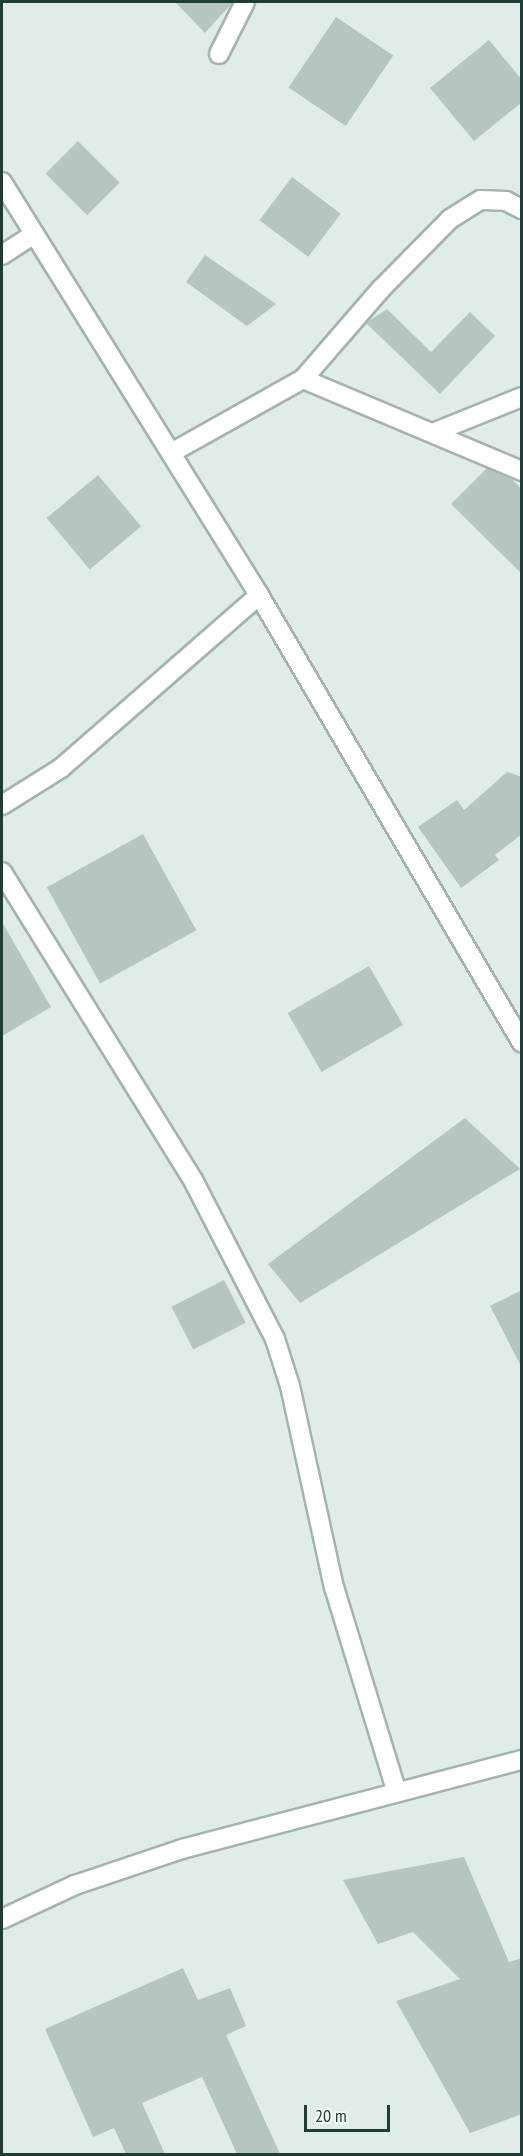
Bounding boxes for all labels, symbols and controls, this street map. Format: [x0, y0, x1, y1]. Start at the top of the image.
scale bar [307, 2093, 392, 2131]
text: 20 m [315, 2104, 347, 2127]

